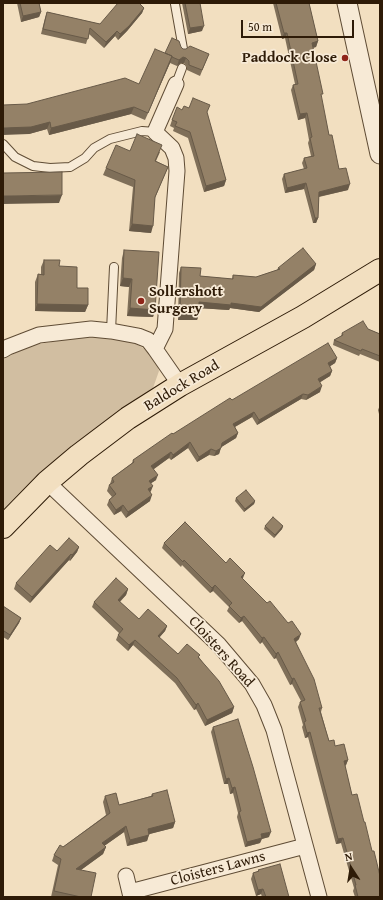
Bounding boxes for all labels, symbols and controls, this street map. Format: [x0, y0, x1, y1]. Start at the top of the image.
scale bar [243, 12, 356, 38]
text: 50 m [248, 18, 272, 35]
place label: Paddock Close [242, 49, 337, 67]
marker: Paddock Close [340, 53, 350, 63]
place label: Sollershott Surgery [149, 283, 223, 318]
marker: Sollershott Surgery [136, 296, 146, 306]
street label: Baldock Road [141, 357, 223, 415]
street label: Cloisters Road [184, 613, 258, 691]
street label: Cloisters Lawns [169, 848, 267, 890]
north arrow [331, 848, 371, 888]
text: N [343, 848, 354, 865]

